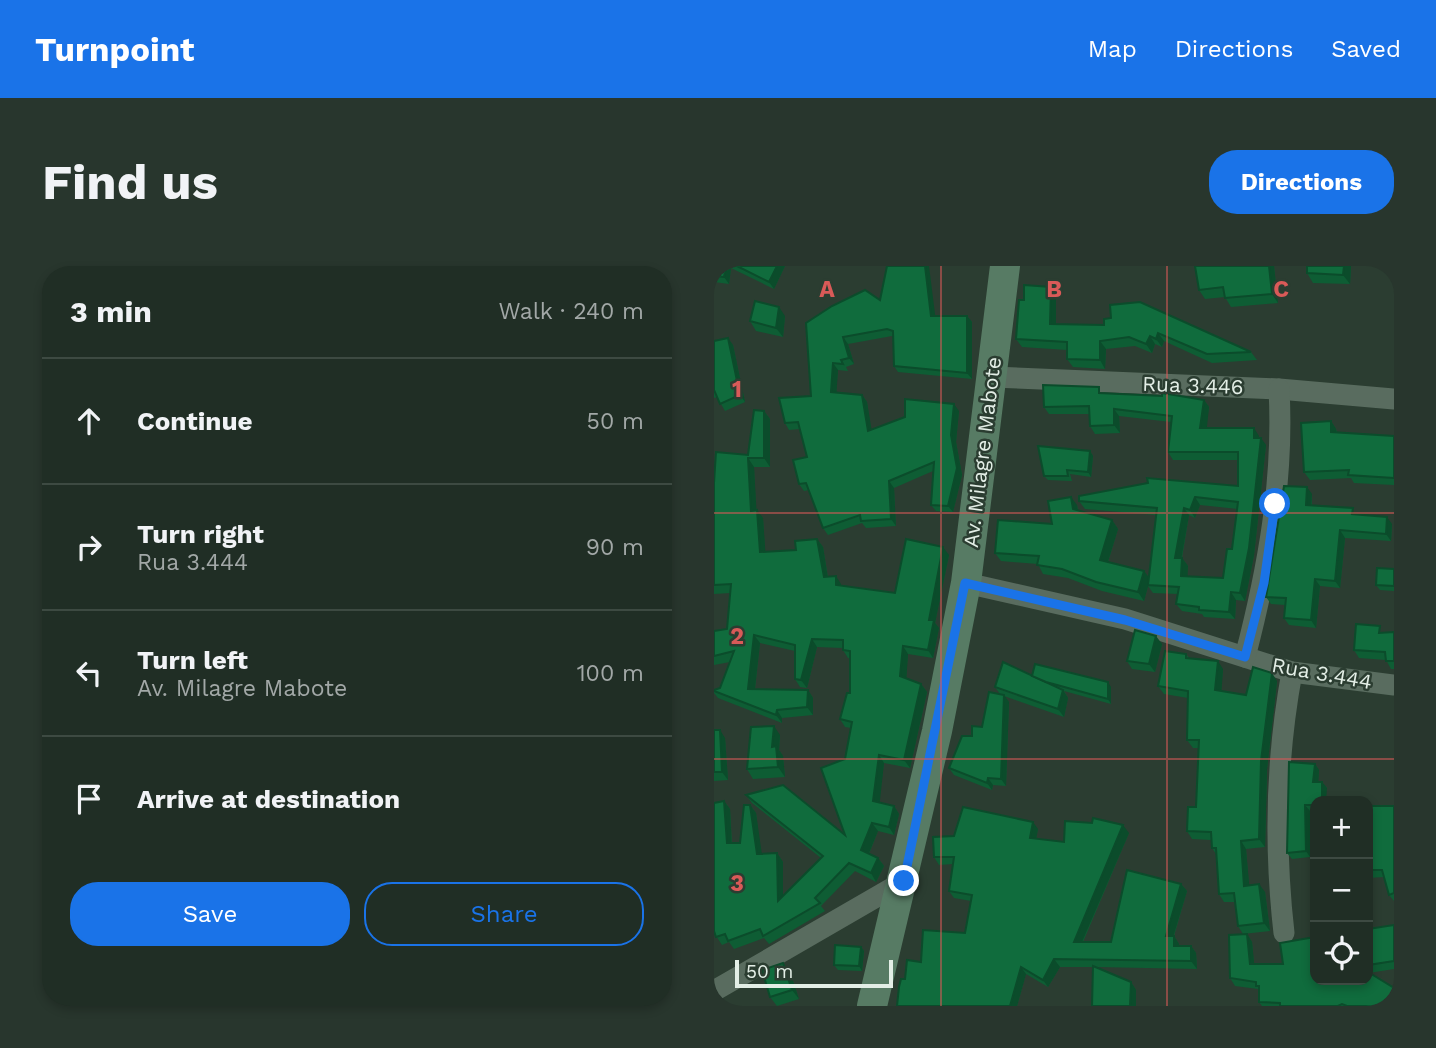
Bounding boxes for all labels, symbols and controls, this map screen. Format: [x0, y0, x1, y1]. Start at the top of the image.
text: Turnpoint [35, 30, 194, 69]
text: Map [1088, 35, 1137, 63]
text: Directions [1175, 35, 1293, 63]
text: Saved [1331, 35, 1401, 63]
button: Directions [1209, 150, 1394, 214]
text: Find us [42, 153, 218, 211]
text: A [819, 276, 835, 303]
text: B [1046, 276, 1062, 303]
text: C [1273, 276, 1289, 303]
text: 3 min [70, 294, 152, 329]
text: Walk · 240 m [499, 298, 644, 325]
street label: Av. Milagre Mabote [958, 355, 1006, 549]
street label: Rua 3.446 [1142, 371, 1244, 399]
text: 1 [732, 376, 742, 403]
icon: ahead [70, 402, 108, 440]
text: Continue [137, 406, 253, 436]
text: 50 m [587, 408, 644, 435]
route start [1259, 488, 1290, 519]
text: Turn right [137, 519, 264, 549]
icon: right [70, 528, 108, 566]
text: 90 m [586, 534, 644, 561]
text: Rua 3.444 [137, 549, 248, 576]
text: 2 [730, 623, 744, 650]
text: Turn left [137, 645, 248, 675]
street label: Rua 3.444 [1270, 652, 1374, 694]
icon: left [70, 654, 108, 692]
text: 100 m [577, 660, 644, 687]
text: Av. Milagre Mabote [137, 675, 347, 702]
icon: arrive [70, 780, 108, 818]
text: Arrive at destination [137, 784, 400, 814]
map controls [1310, 796, 1373, 985]
button: + [1310, 796, 1373, 859]
button: − [1310, 859, 1373, 922]
route end [888, 865, 919, 896]
text: 3 [730, 870, 744, 897]
button: Save [70, 882, 350, 946]
button: Share [364, 882, 644, 946]
button: locate [1310, 922, 1373, 985]
scale bar [735, 957, 892, 989]
text: 50 m [746, 960, 793, 983]

